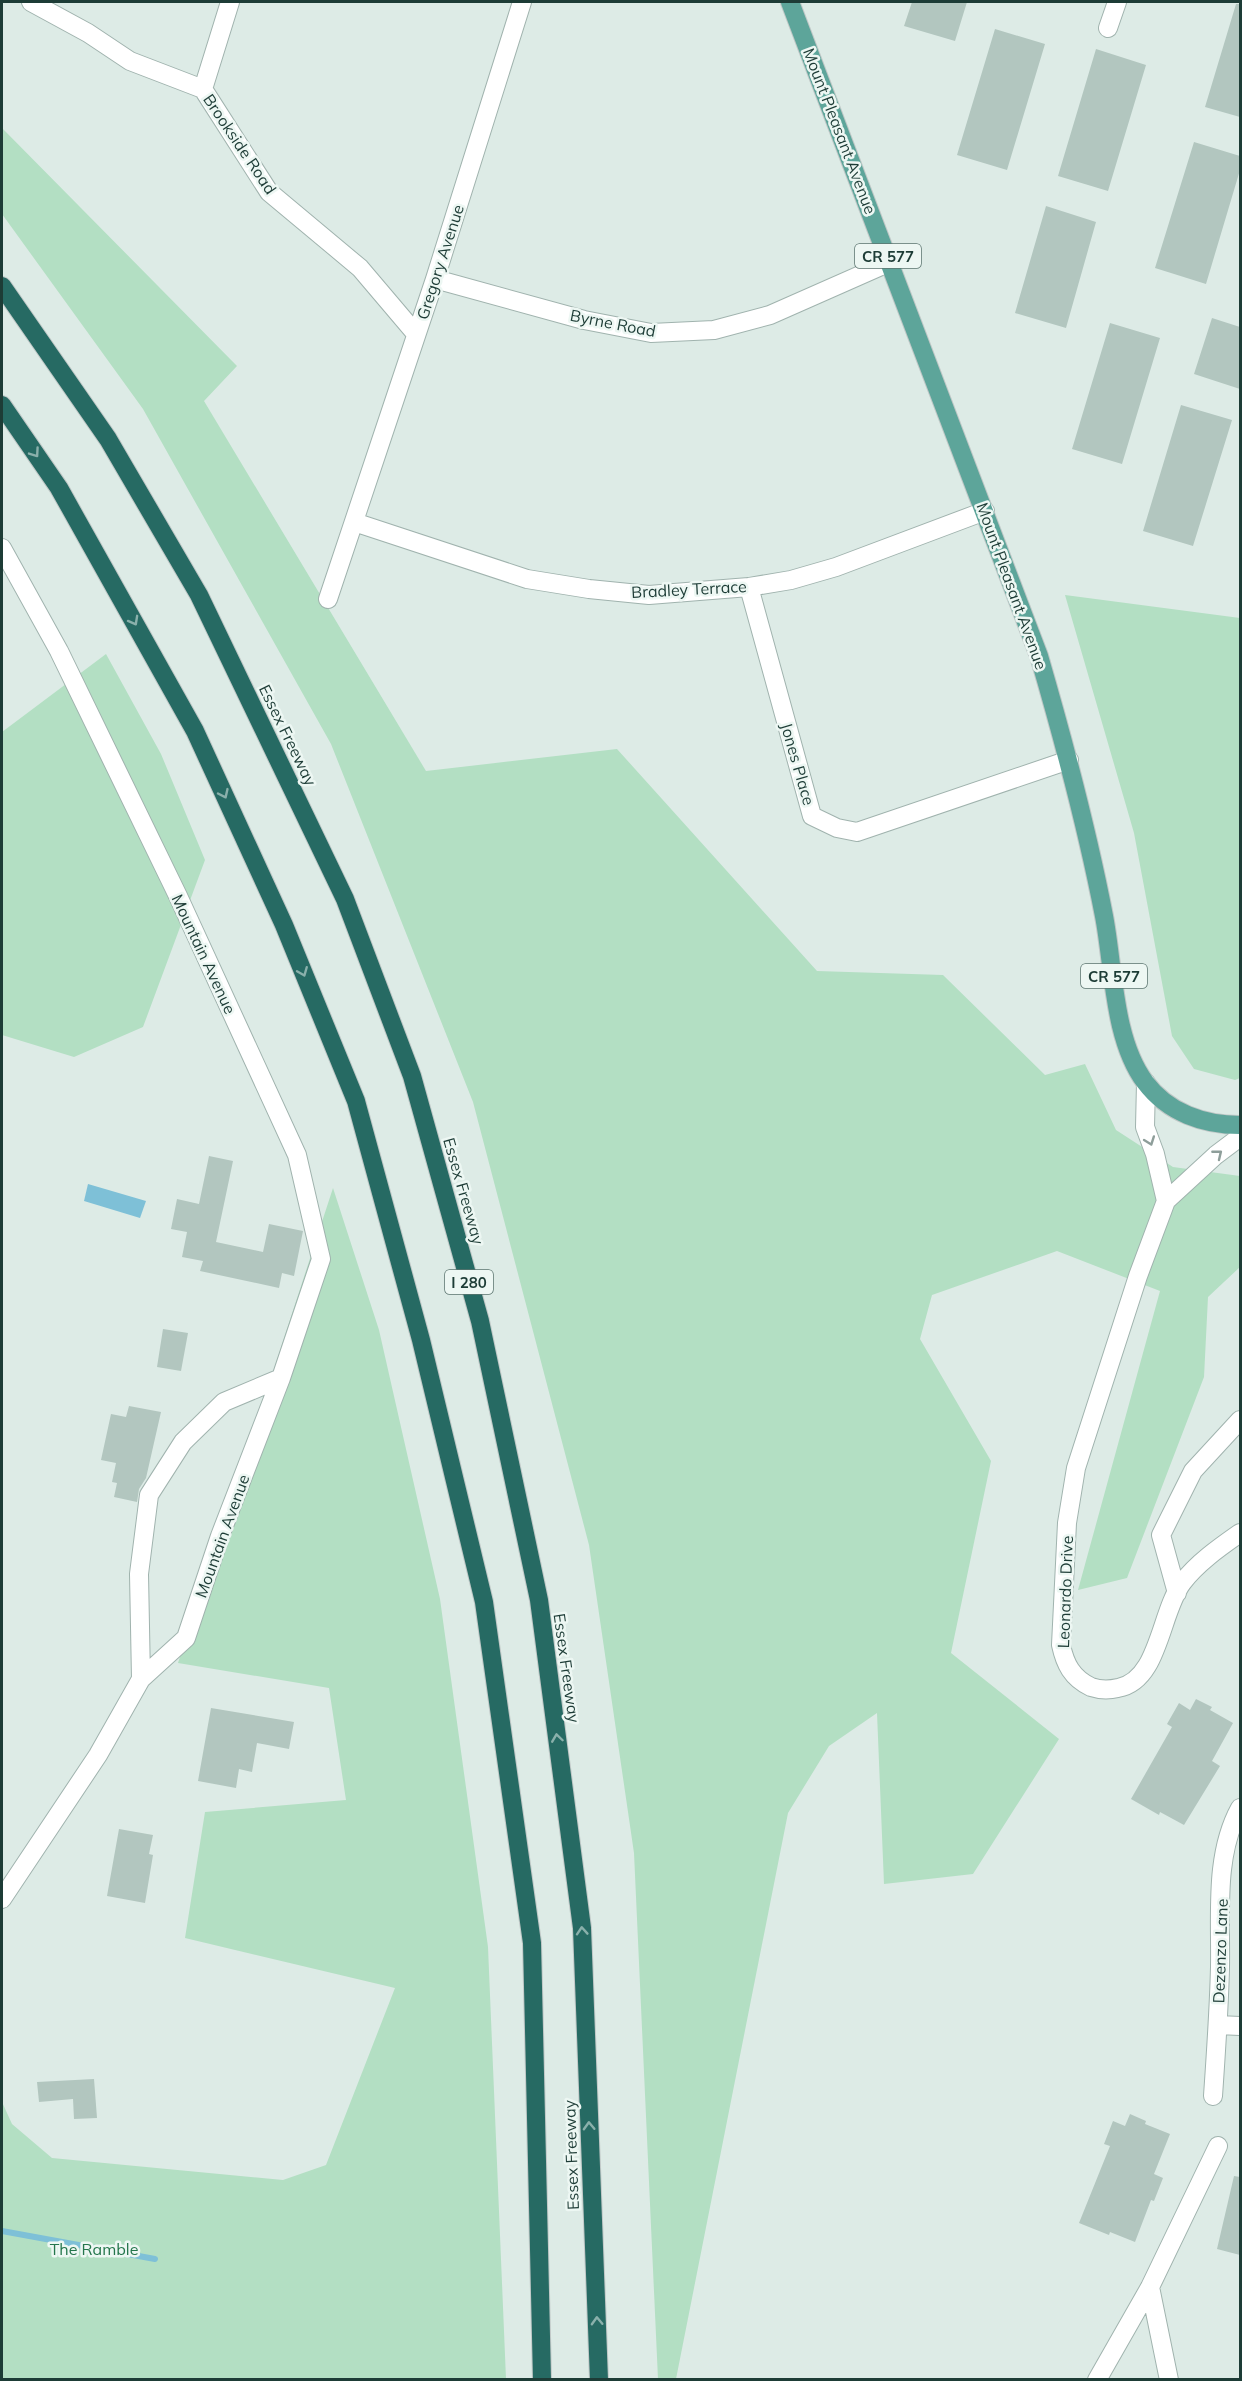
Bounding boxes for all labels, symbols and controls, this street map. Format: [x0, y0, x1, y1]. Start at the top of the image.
street label: Mount Pleasant Avenue [799, 45, 881, 217]
street label: Brookside Road [199, 90, 281, 198]
street label: Gregory Avenue [412, 202, 468, 322]
road number: CR 577 [855, 244, 921, 268]
street label: Byrne Road [569, 305, 657, 341]
one-way arrow [28, 447, 39, 458]
street label: Mount Pleasant Avenue [972, 500, 1052, 672]
street label: Bradley Terrace [631, 576, 747, 602]
one-way arrow [127, 615, 138, 625]
street label: Essex Freeway [255, 681, 321, 789]
street label: Jones Place [777, 720, 819, 808]
one-way arrow [216, 788, 228, 799]
street label: Mountain Avenue [168, 891, 240, 1017]
road number: CR 577 [1081, 964, 1147, 988]
one-way arrow [296, 966, 308, 977]
one-way arrow [1143, 1134, 1155, 1145]
street label: Essex Freeway [439, 1135, 489, 1247]
one-way arrow [1211, 1150, 1222, 1161]
road number: I 280 [445, 1270, 493, 1294]
street label: Mountain Avenue [190, 1472, 254, 1600]
street label: Leonardo Drive [1053, 1535, 1077, 1649]
street label: Essex Freeway [549, 1612, 585, 1724]
one-way arrow [551, 1733, 563, 1743]
street label: Dezenzo Lane [1208, 1898, 1232, 2004]
one-way arrow [575, 1927, 588, 1936]
street label: Essex Freeway [559, 2099, 583, 2210]
one-way arrow [583, 2122, 596, 2131]
park label: The Ramble [50, 2239, 138, 2259]
one-way arrow [590, 2317, 603, 2326]

